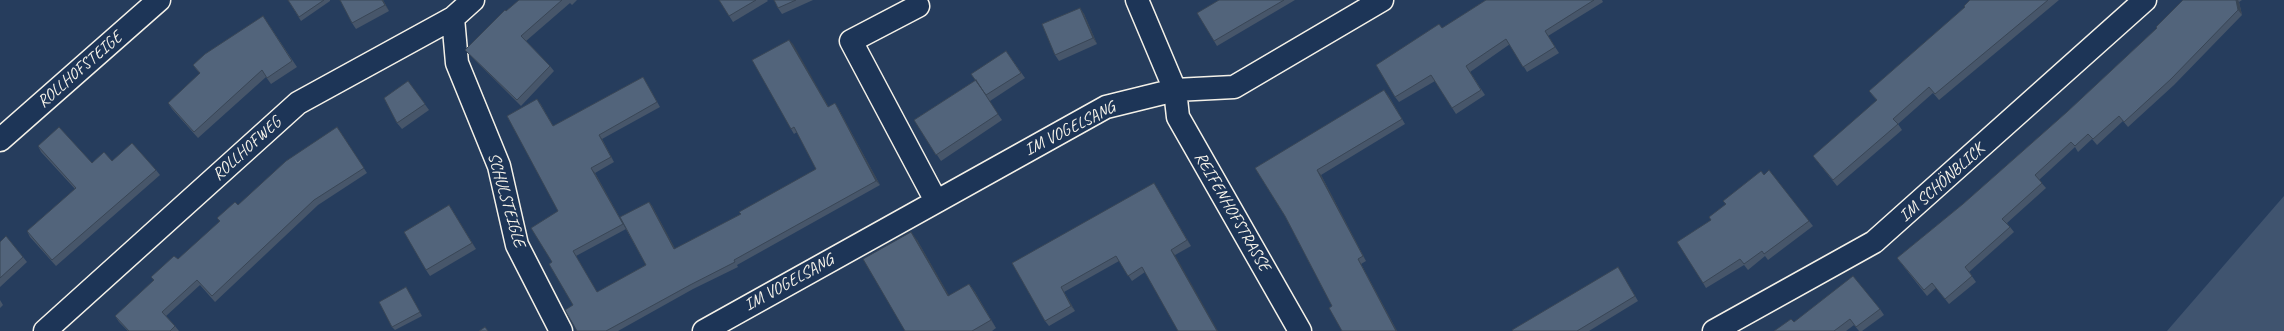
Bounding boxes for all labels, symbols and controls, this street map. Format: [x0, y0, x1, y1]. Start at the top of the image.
street label: ROLLHOFSTEIGE [33, 28, 127, 112]
street label: IM VOGELSANG [1021, 97, 1119, 161]
street label: ROLLHOFWEG [208, 113, 286, 185]
street label: IM SCHÖNBLICK [1895, 140, 1989, 226]
street label: REIFENHOFSTRASSE [1190, 149, 1274, 275]
street label: SCHULSTEIGLE [483, 150, 529, 250]
street label: IM VOGELSANG [741, 250, 837, 316]

